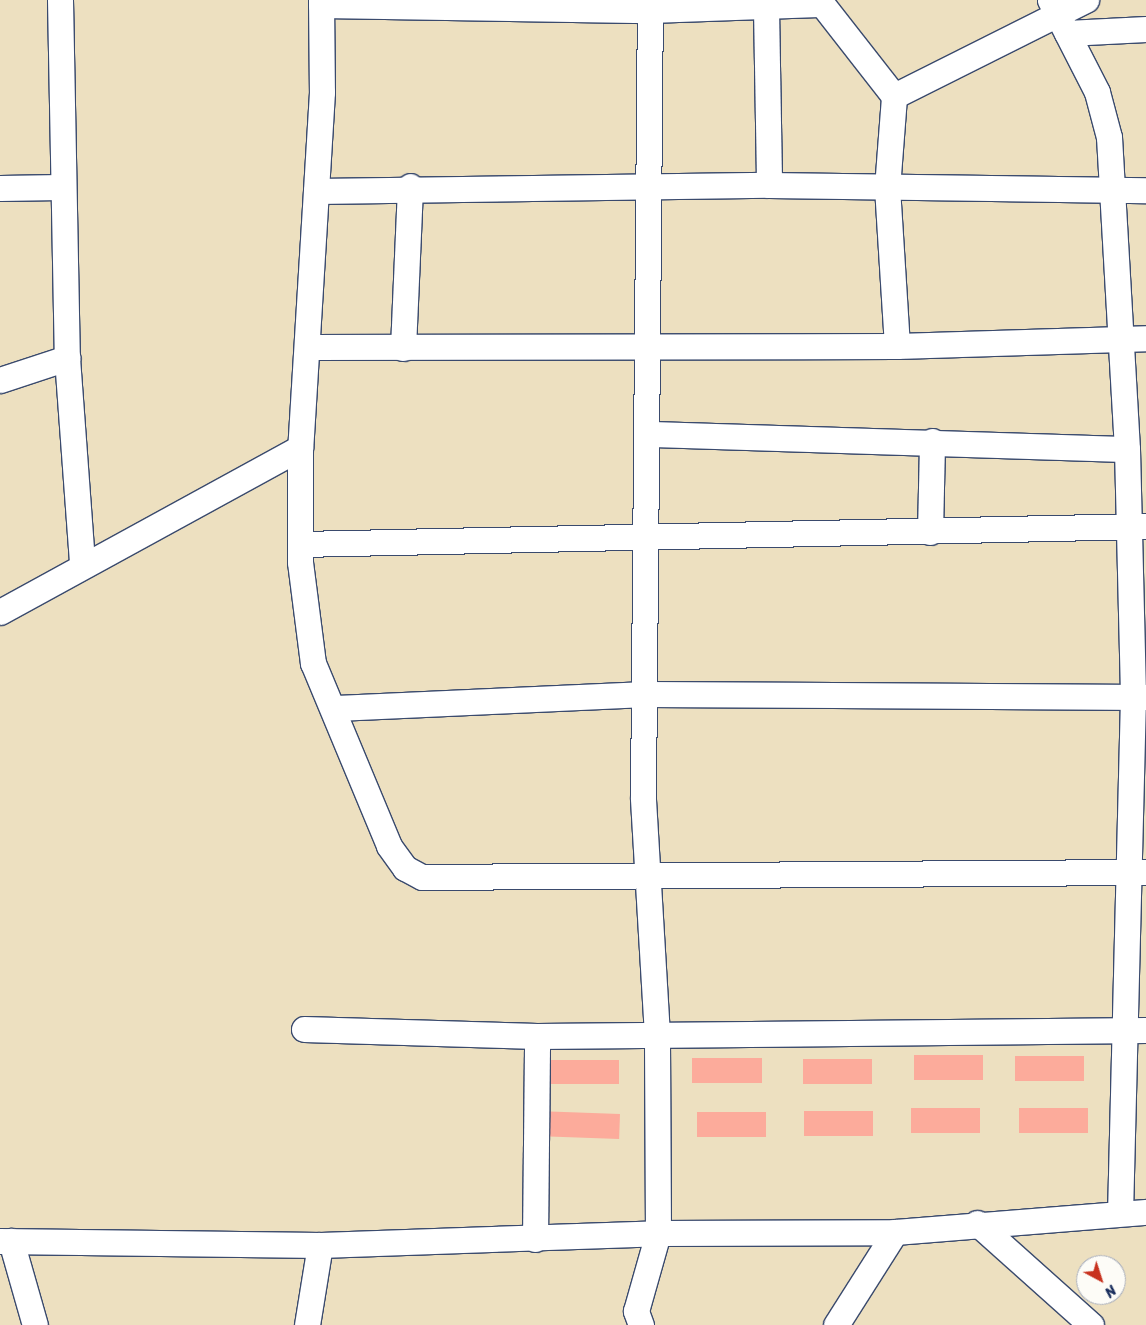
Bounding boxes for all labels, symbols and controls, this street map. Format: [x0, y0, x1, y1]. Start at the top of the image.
north arrow [1076, 1255, 1126, 1305]
text: N [1099, 1278, 1122, 1304]

